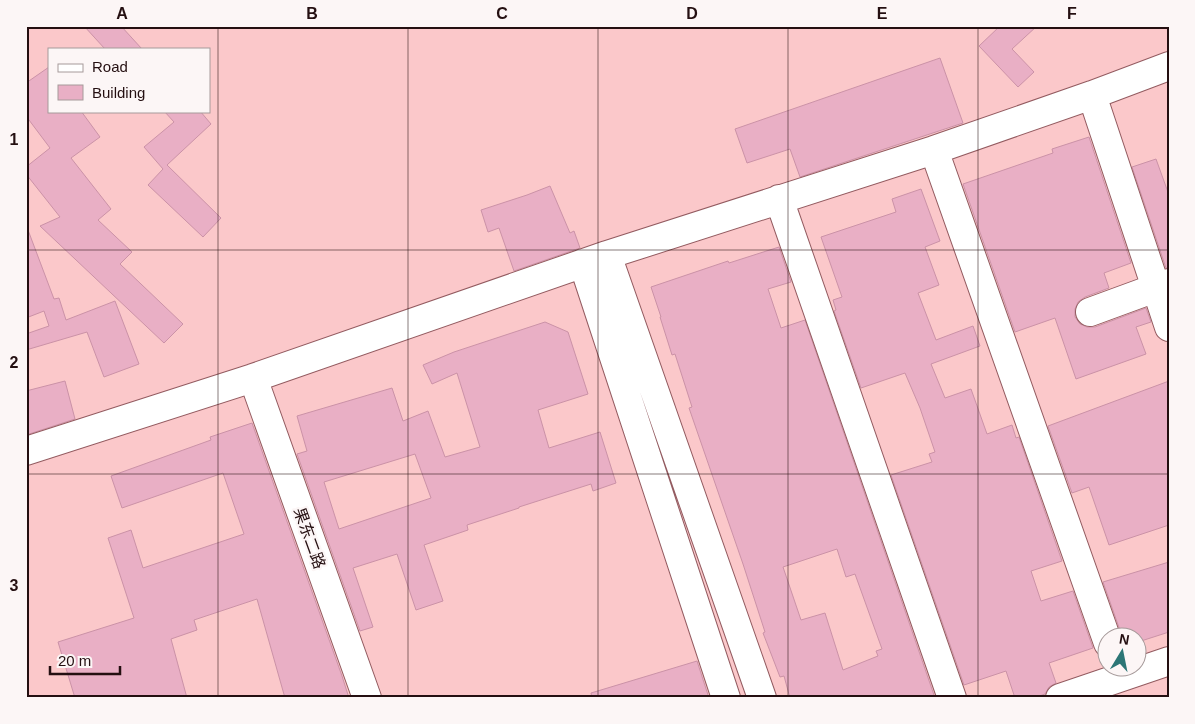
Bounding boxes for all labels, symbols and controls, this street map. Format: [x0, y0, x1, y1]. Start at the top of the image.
text: A [116, 5, 128, 22]
text: B [306, 5, 318, 22]
text: C [496, 5, 508, 22]
text: D [686, 5, 698, 22]
text: E [877, 5, 888, 22]
text: F [1067, 5, 1077, 22]
legend [48, 48, 210, 112]
text: Road [92, 58, 128, 75]
text: Building [92, 84, 145, 101]
text: 1 [10, 131, 19, 148]
text: 2 [10, 354, 19, 371]
street label: 果东二路 [291, 505, 328, 571]
text: 3 [10, 577, 19, 594]
north arrow [1098, 626, 1148, 676]
text: N [1118, 630, 1131, 648]
scale bar [50, 644, 120, 676]
text: 20 m [58, 652, 91, 669]

